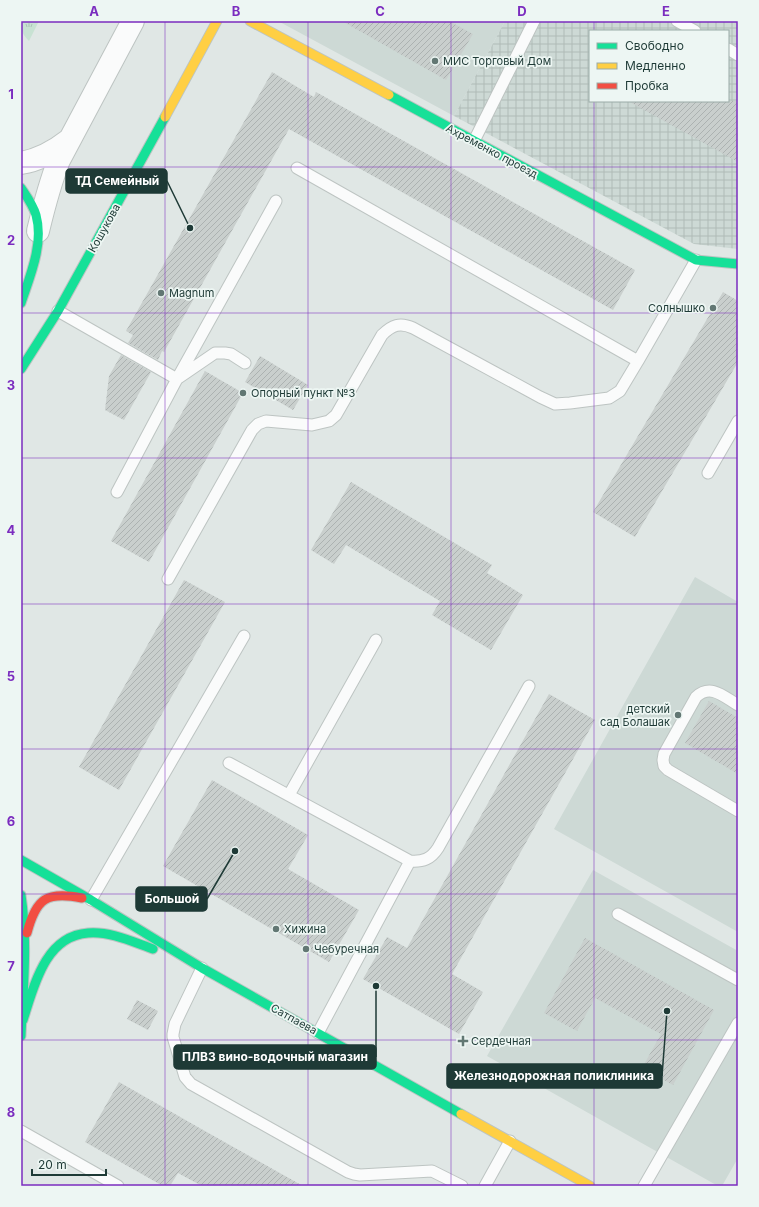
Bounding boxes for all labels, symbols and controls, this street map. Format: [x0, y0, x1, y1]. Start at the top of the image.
text: A [89, 3, 99, 19]
text: B [232, 3, 241, 19]
text: C [375, 3, 385, 19]
text: D [517, 3, 527, 19]
text: E [662, 3, 670, 19]
legend [589, 30, 729, 102]
text: Свободно [625, 38, 684, 53]
place label: МИС Торговый Дом [443, 54, 551, 68]
marker: МИС Торговый Дом [430, 56, 440, 66]
text: Медленно [625, 58, 686, 73]
text: Пробка [625, 78, 669, 93]
text: 1 [8, 86, 14, 102]
street label: Ахременко проезд [444, 121, 540, 181]
callout: ТД Семейный [66, 169, 167, 193]
text: ТД Семейный [75, 173, 159, 188]
street label: Кошукова [85, 201, 123, 255]
text: 2 [7, 232, 15, 248]
place label: Magnum [169, 286, 215, 300]
marker: Magnum [156, 288, 166, 298]
place label: Солнышко [648, 301, 705, 315]
marker: Солнышко [708, 303, 718, 313]
text: 3 [7, 377, 15, 393]
place label: Опорный пункт №3 [251, 386, 356, 400]
marker: Опорный пункт №3 [238, 388, 248, 398]
text: 4 [7, 522, 16, 538]
text: 5 [7, 668, 15, 684]
place label: детский сад Болашак [600, 702, 670, 729]
marker: детский сад Болашак [673, 710, 683, 720]
text: 6 [7, 813, 15, 829]
callout: Большой [136, 887, 207, 911]
text: Большой [145, 891, 199, 906]
place label: Хижина [284, 922, 326, 936]
marker: Хижина [271, 924, 281, 934]
place label: Чебуречная [314, 942, 379, 956]
marker: Чебуречная [301, 944, 311, 954]
text: 7 [7, 958, 15, 974]
street label: Сатпаева [268, 1001, 320, 1037]
place label: Сердечная [471, 1034, 531, 1048]
marker: Сердечная [458, 1036, 468, 1046]
callout: ПЛВЗ вино-водочный магазин [174, 1045, 376, 1069]
text: ПЛВЗ вино-водочный магазин [182, 1049, 368, 1064]
callout: Железнодорожная поликлиника [447, 1064, 662, 1088]
text: Железнодорожная поликлиника [454, 1068, 654, 1083]
text: 8 [7, 1104, 15, 1120]
scale bar [32, 1151, 106, 1177]
text: 20 m [38, 1157, 67, 1172]

